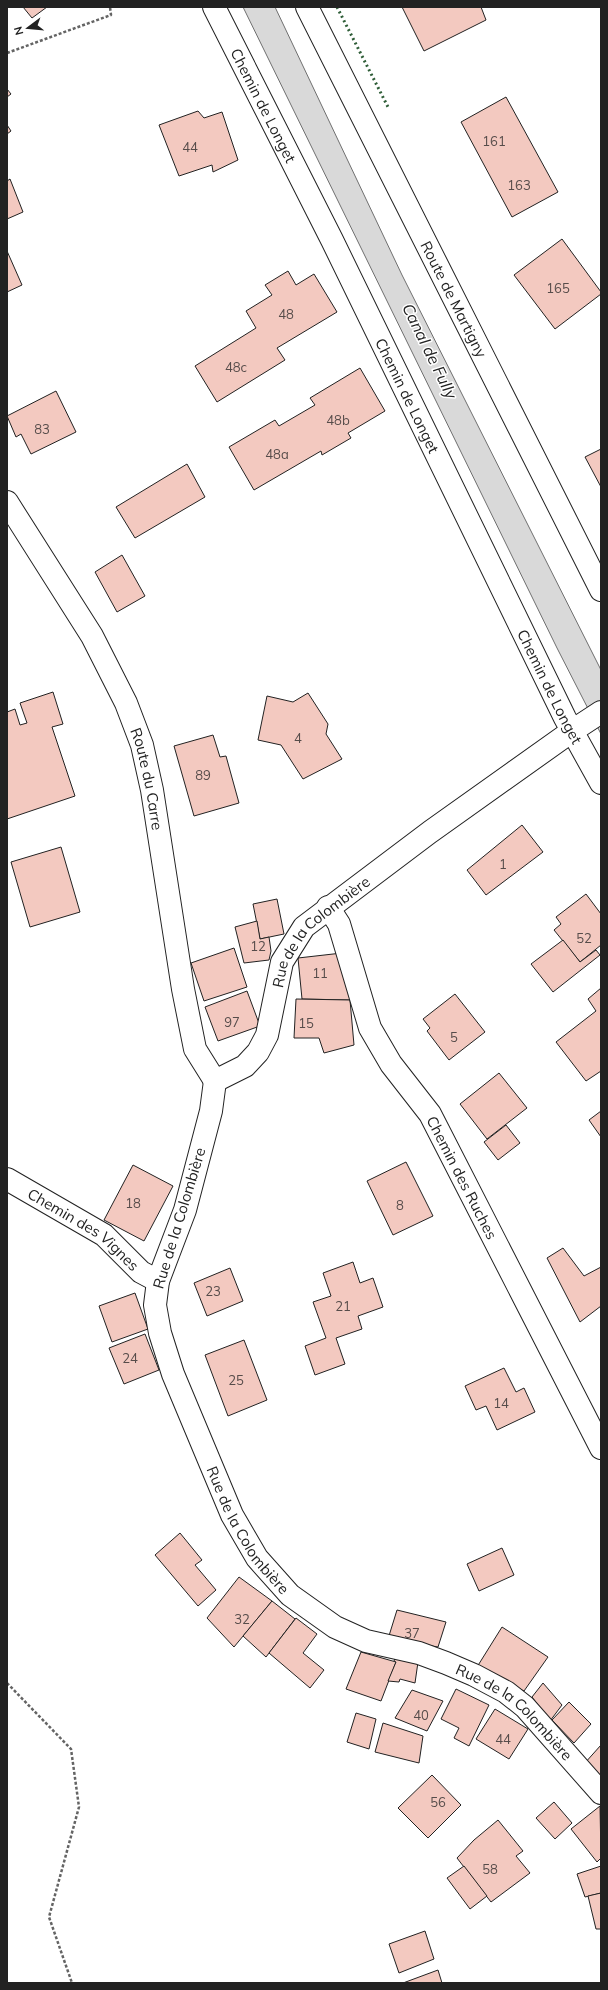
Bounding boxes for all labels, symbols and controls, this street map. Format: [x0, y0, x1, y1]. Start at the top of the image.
north arrow [8, 8, 48, 48]
text: N [11, 25, 26, 37]
street label: Chemin de Longet [227, 45, 301, 166]
house number: 161 [482, 133, 506, 149]
house number: 44 [182, 139, 198, 155]
house number: 163 [507, 177, 531, 193]
street label: Route de Martigny [417, 237, 492, 360]
house number: 165 [546, 280, 570, 296]
water label: Canal de Fully [398, 300, 462, 403]
house number: 48 [278, 306, 294, 322]
street label: Chemin de Longet [372, 335, 444, 456]
house number: 48c [225, 359, 247, 375]
house number: 48b [326, 412, 350, 428]
house number: 83 [34, 421, 50, 437]
house number: 48a [265, 446, 289, 462]
street label: Chemin de Longet [514, 626, 587, 747]
street label: Route du Carre [127, 725, 168, 831]
house number: 4 [294, 730, 302, 746]
house number: 89 [195, 767, 211, 783]
house number: 1 [499, 856, 507, 872]
street label: Rue de la Colombière [268, 871, 373, 989]
house number: 52 [576, 930, 592, 946]
house number: 12 [250, 938, 266, 954]
house number: 11 [312, 965, 328, 981]
house number: 97 [224, 1014, 240, 1030]
house number: 15 [298, 1015, 314, 1031]
house number: 5 [450, 1029, 458, 1045]
street label: Chemin des Ruches [423, 1112, 502, 1242]
street label: Rue de la Colombière [148, 1145, 210, 1291]
street label: Chemin des Vignes [24, 1184, 144, 1275]
house number: 18 [125, 1195, 141, 1211]
house number: 8 [396, 1197, 404, 1213]
house number: 23 [205, 1283, 221, 1299]
house number: 21 [335, 1298, 351, 1314]
house number: 24 [122, 1350, 138, 1366]
house number: 25 [228, 1372, 244, 1388]
house number: 14 [493, 1395, 509, 1411]
street label: Rue de la Colombière [203, 1463, 294, 1598]
house number: 32 [234, 1611, 250, 1627]
house number: 37 [404, 1625, 420, 1641]
street label: Rue de la Colombière [453, 1659, 577, 1764]
house number: 40 [413, 1707, 429, 1723]
house number: 44 [495, 1731, 511, 1747]
house number: 56 [430, 1794, 446, 1810]
house number: 58 [482, 1861, 498, 1877]

